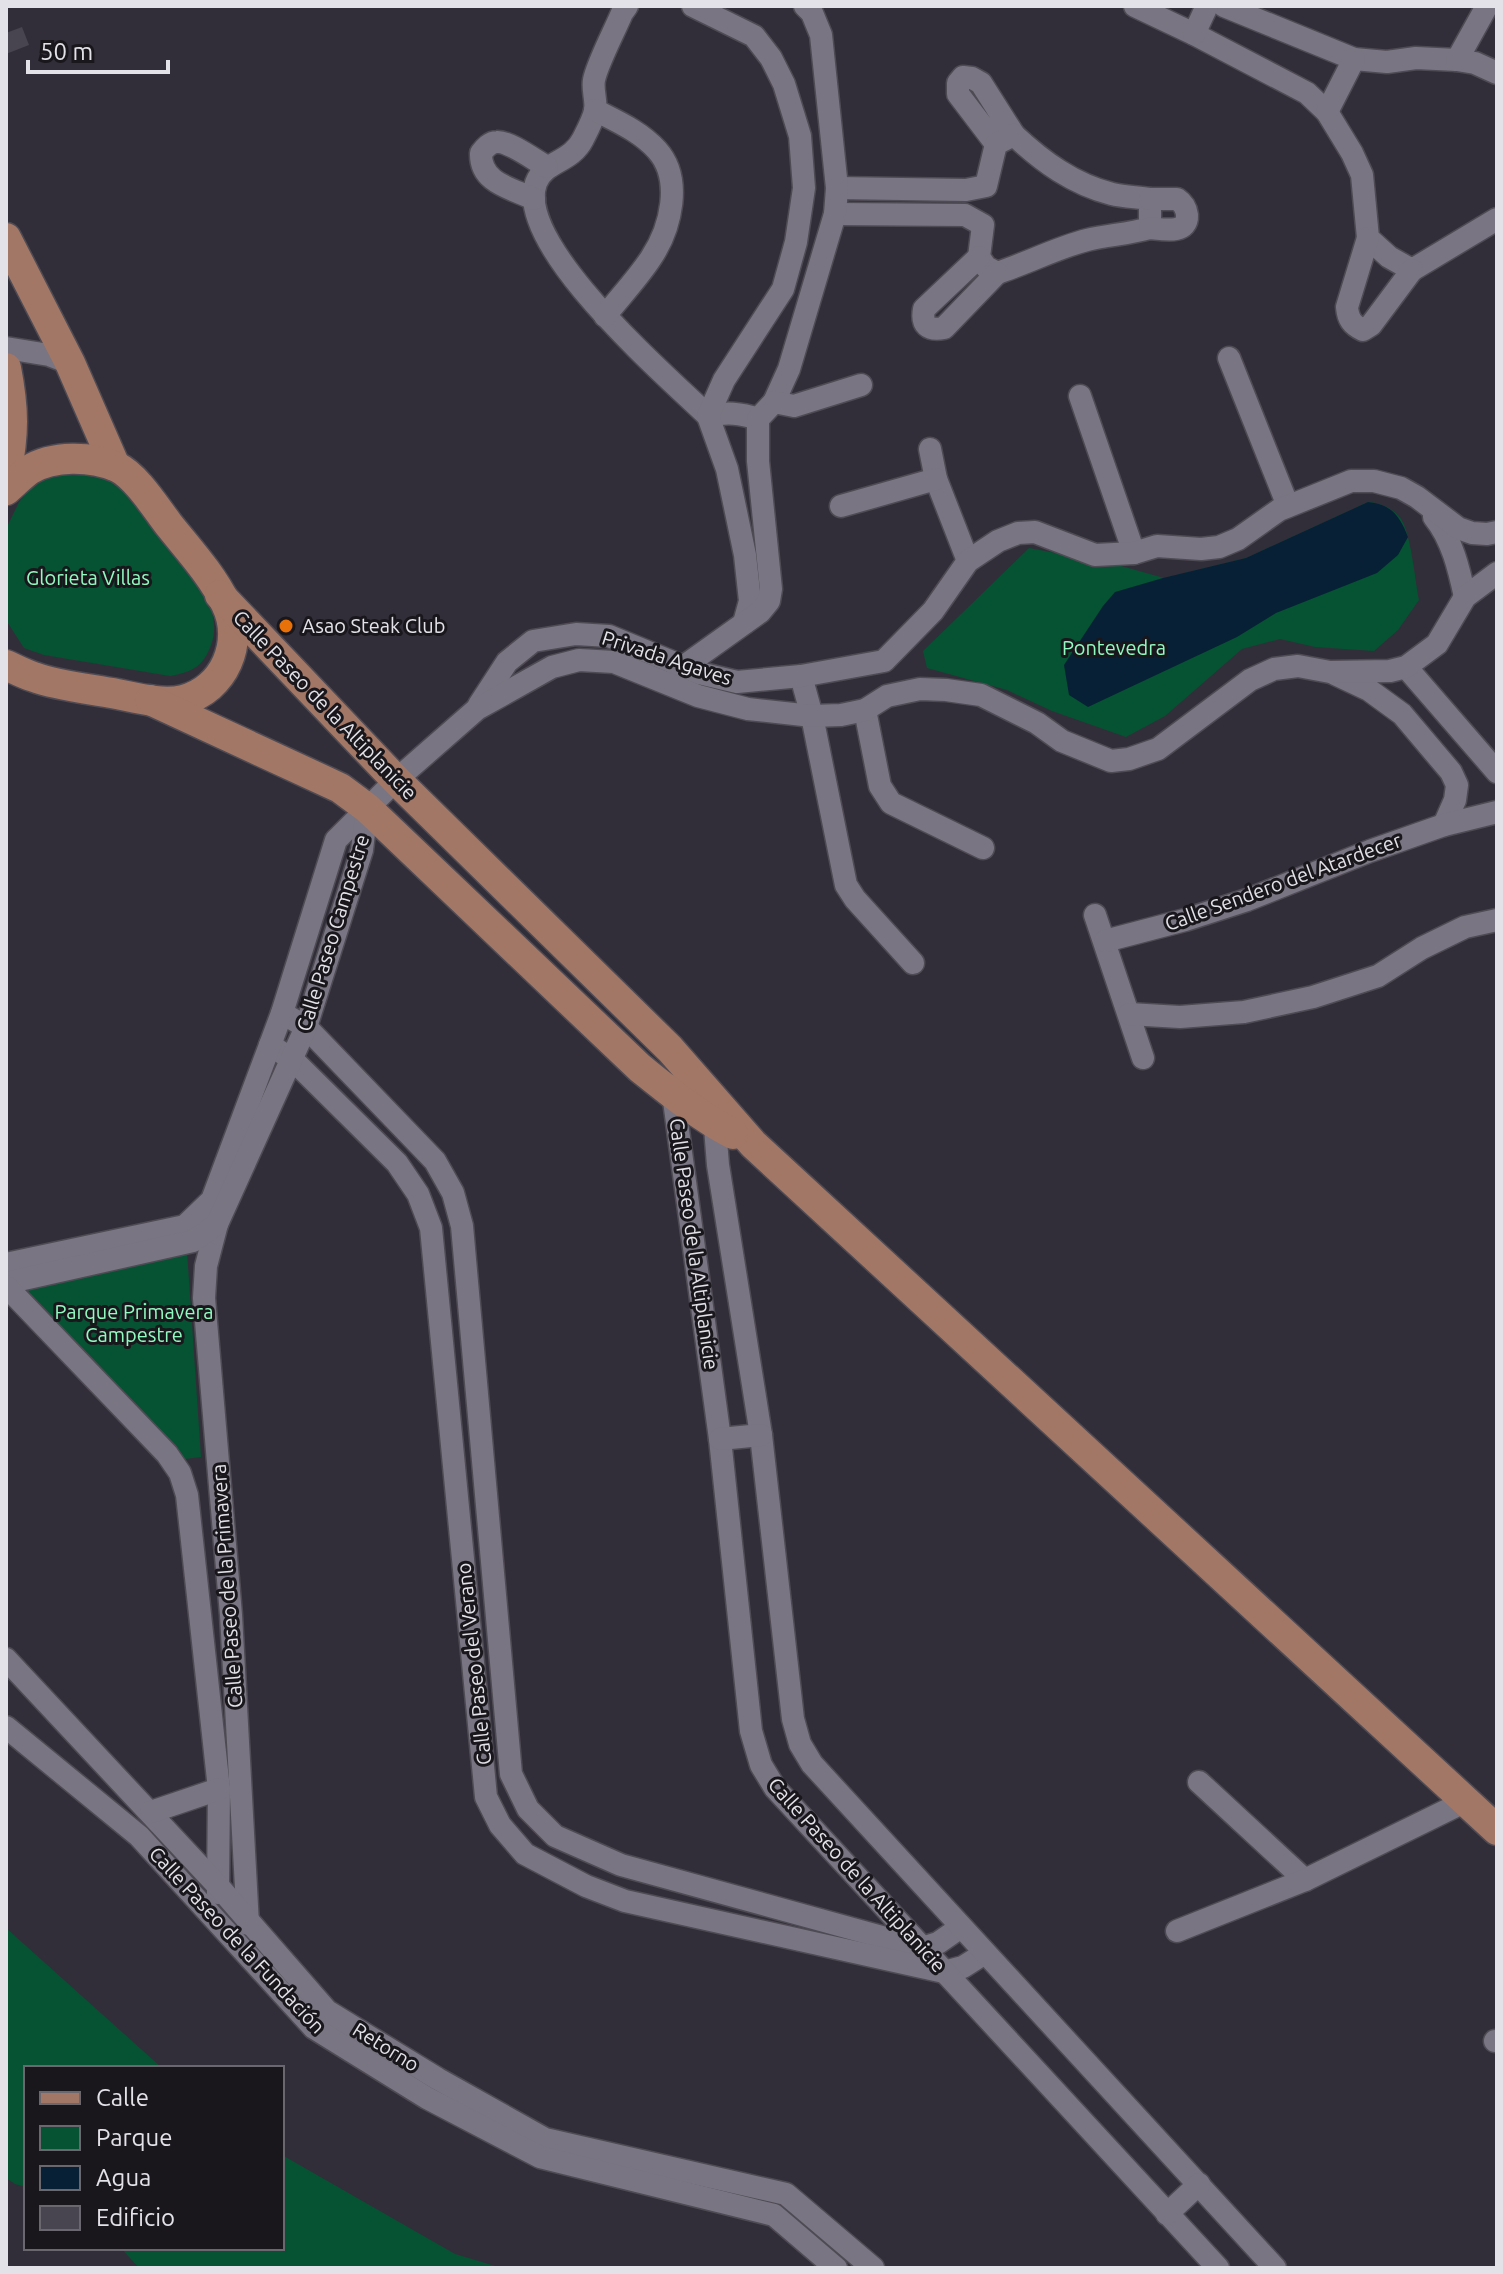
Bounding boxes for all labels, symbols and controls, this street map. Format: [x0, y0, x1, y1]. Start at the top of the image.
scale bar [28, 24, 168, 74]
text: 50 m [40, 38, 93, 65]
park label: Glorieta Villas [26, 566, 150, 589]
street label: Calle Paseo de la Altiplanicie [229, 605, 422, 804]
place label: Asao Steak Club [302, 614, 445, 637]
marker: Asao Steak Club [277, 617, 295, 635]
street label: Privada Agaves [599, 626, 735, 689]
park label: Pontevedra [1062, 636, 1166, 659]
street label: Calle Sendero del Atardecer [1161, 828, 1405, 935]
street label: Calle Paseo Campestre [292, 832, 373, 1034]
street label: Calle Paseo de la Altiplanicie [665, 1117, 724, 1371]
park label: Parque Primavera Campestre [55, 1300, 213, 1346]
street label: Calle Paseo de la Primavera [206, 1463, 247, 1709]
street label: Calle Paseo del Verano [451, 1562, 496, 1766]
street label: Calle Paseo de la Altiplanicie [764, 1773, 951, 1977]
street label: Calle Paseo de la Fundación [145, 1842, 330, 2038]
street label: Retorno [349, 2017, 424, 2076]
legend [24, 2066, 284, 2250]
text: Calle [96, 2084, 149, 2111]
text: Parque [96, 2124, 173, 2151]
text: Agua [96, 2164, 151, 2191]
text: Edificio [96, 2204, 175, 2231]

